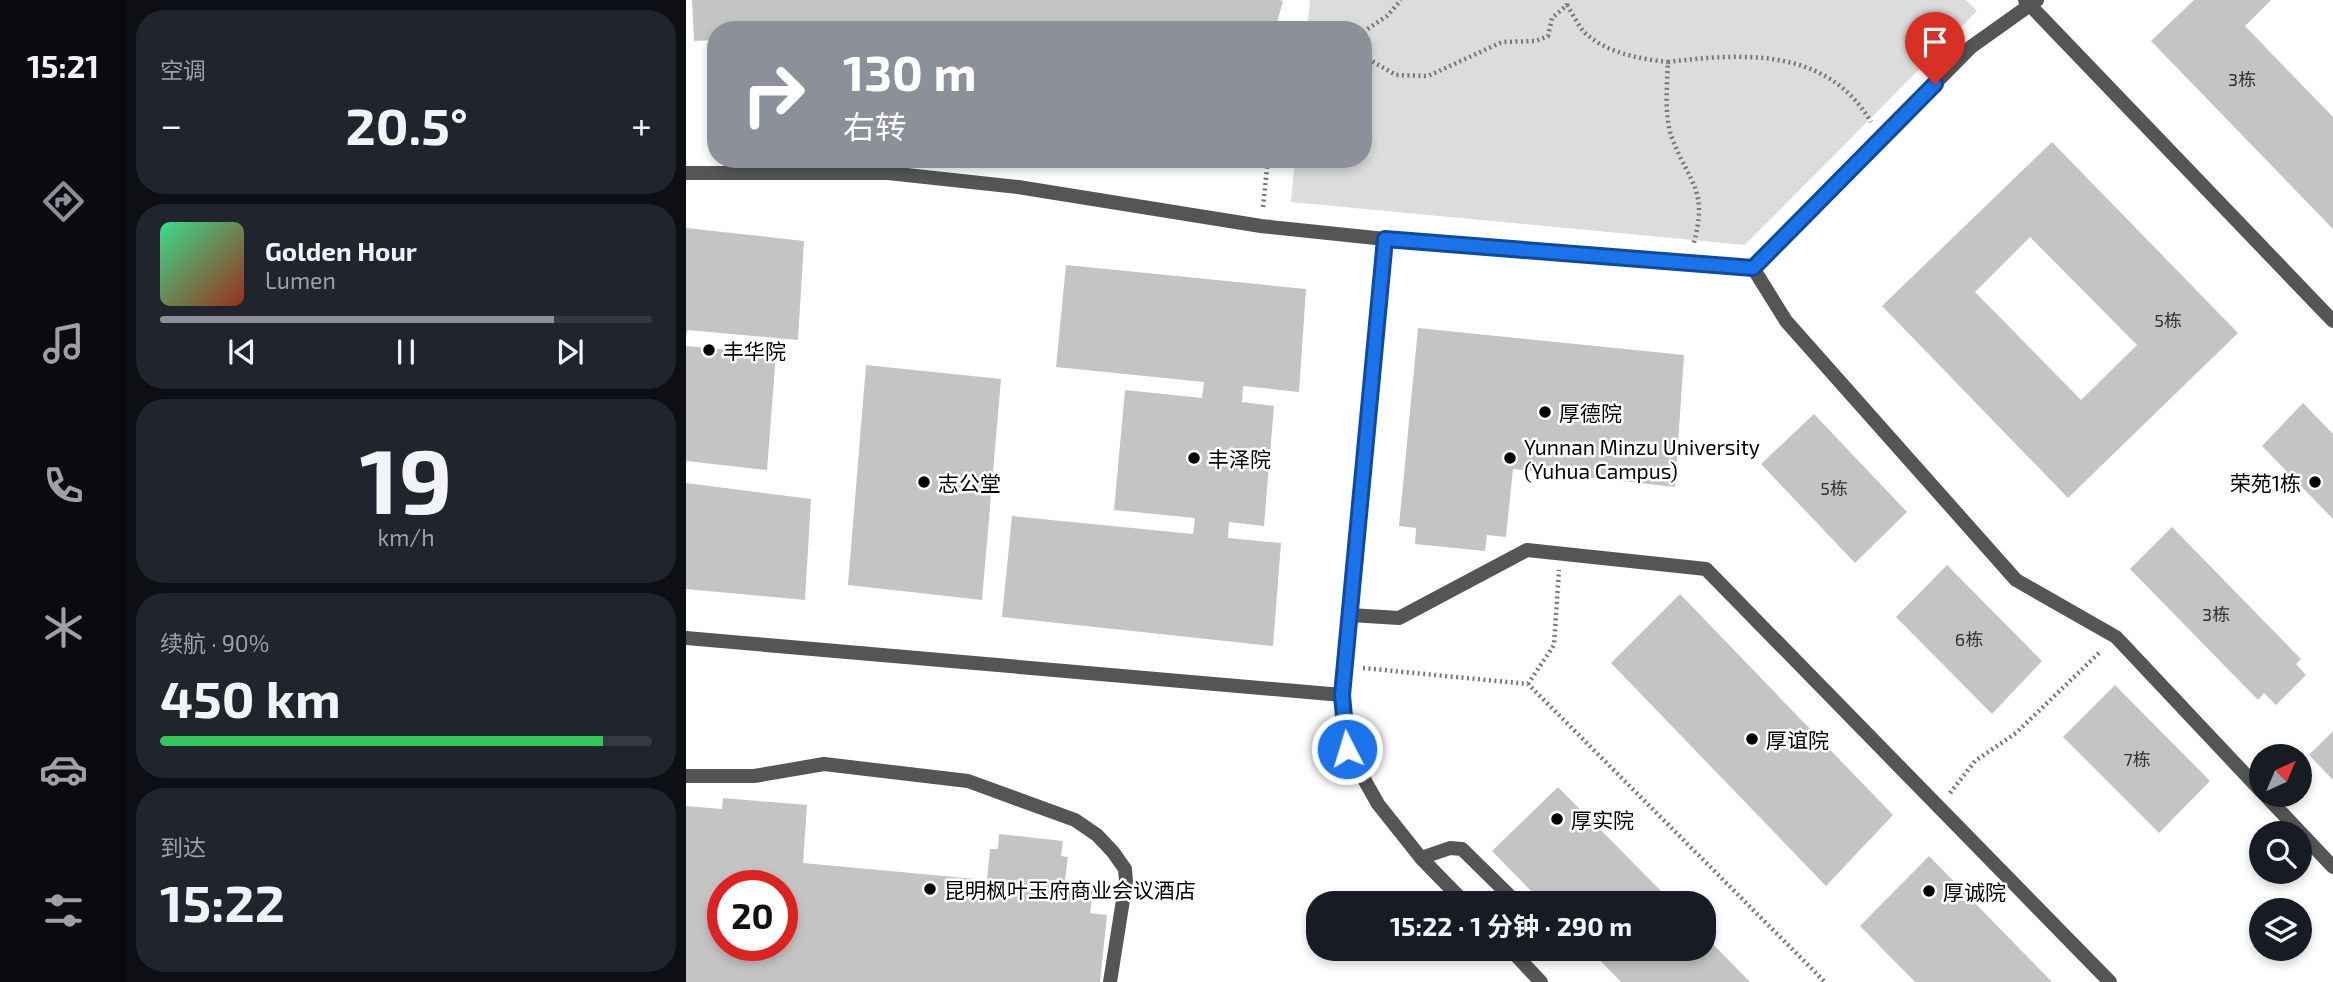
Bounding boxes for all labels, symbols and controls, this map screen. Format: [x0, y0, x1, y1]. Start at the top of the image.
pin [1905, 12.0, 1965, 84]
icon: arrive [1916, 23, 1954, 61]
text: 130 m [843, 42, 977, 101]
text: 15:21 [27, 46, 99, 84]
icon: right [728, 49, 819, 140]
text: 空调 [160, 56, 206, 84]
house number: 3栋 [2228, 68, 2256, 90]
text: 20.5° [345, 93, 468, 155]
text: − [160, 101, 182, 147]
text: + [631, 101, 652, 147]
text: 右转 [843, 107, 907, 145]
icon: directions [39, 177, 88, 226]
text: Golden Hour [265, 235, 417, 266]
text: Lumen [265, 266, 336, 294]
house number: 5栋 [2154, 309, 2182, 331]
icon: music [39, 319, 88, 368]
icon: previous [223, 333, 261, 371]
icon: pause [387, 333, 425, 371]
icon: next [551, 333, 589, 371]
place label: 丰华院 [723, 338, 786, 363]
marker: 丰华院 [701, 342, 717, 358]
place label: 厚德院 [1559, 400, 1622, 425]
marker: 厚德院 [1537, 404, 1553, 420]
text: 19 [359, 423, 453, 532]
place label: Yunnan Minzu University (Yuhua Campus) [1524, 434, 1760, 483]
place label: 丰泽院 [1208, 446, 1271, 471]
marker: 丰泽院 [1186, 450, 1202, 466]
marker: Yunnan Minzu University (Yuhua Campus) [1502, 450, 1518, 466]
icon: phone [39, 461, 88, 510]
place label: 志公堂 [938, 470, 1001, 495]
place label: 荣苑1栋 [2230, 470, 2301, 495]
marker: 志公堂 [916, 474, 932, 490]
marker: 荣苑1栋 [2307, 474, 2323, 490]
house number: 5栋 [1820, 477, 1848, 499]
text: km/h [377, 523, 435, 551]
icon: climate [39, 603, 88, 652]
house number: 3栋 [2202, 603, 2230, 625]
house number: 6栋 [1955, 628, 1983, 650]
text: 续航 · 90% [160, 629, 269, 657]
text: 450 km [160, 666, 341, 728]
position arrow [1310, 712, 1384, 786]
place label: 厚谊院 [1766, 727, 1829, 752]
marker: 厚谊院 [1744, 731, 1760, 747]
north arrow [2249, 744, 2312, 807]
map controls [2249, 744, 2312, 961]
icon: car [39, 745, 88, 794]
house number: 7栋 [2123, 748, 2151, 770]
place label: 厚实院 [1571, 807, 1634, 832]
marker: 厚实院 [1549, 811, 1565, 827]
button: search [2249, 821, 2312, 884]
text: 到达 [160, 833, 206, 861]
text: 15:22 [160, 870, 285, 932]
speed limit sign: 20 [707, 870, 798, 961]
place label: 昆明枫叶玉府商业会议酒店 [944, 877, 1196, 902]
place label: 厚诚院 [1943, 879, 2006, 904]
marker: 昆明枫叶玉府商业会议酒店 [922, 881, 938, 897]
marker: 厚诚院 [1921, 883, 1937, 899]
icon: filters [39, 886, 88, 935]
button: layers [2249, 898, 2312, 961]
text: 15:22 · 1 分钟 · 290 m [1390, 910, 1632, 941]

